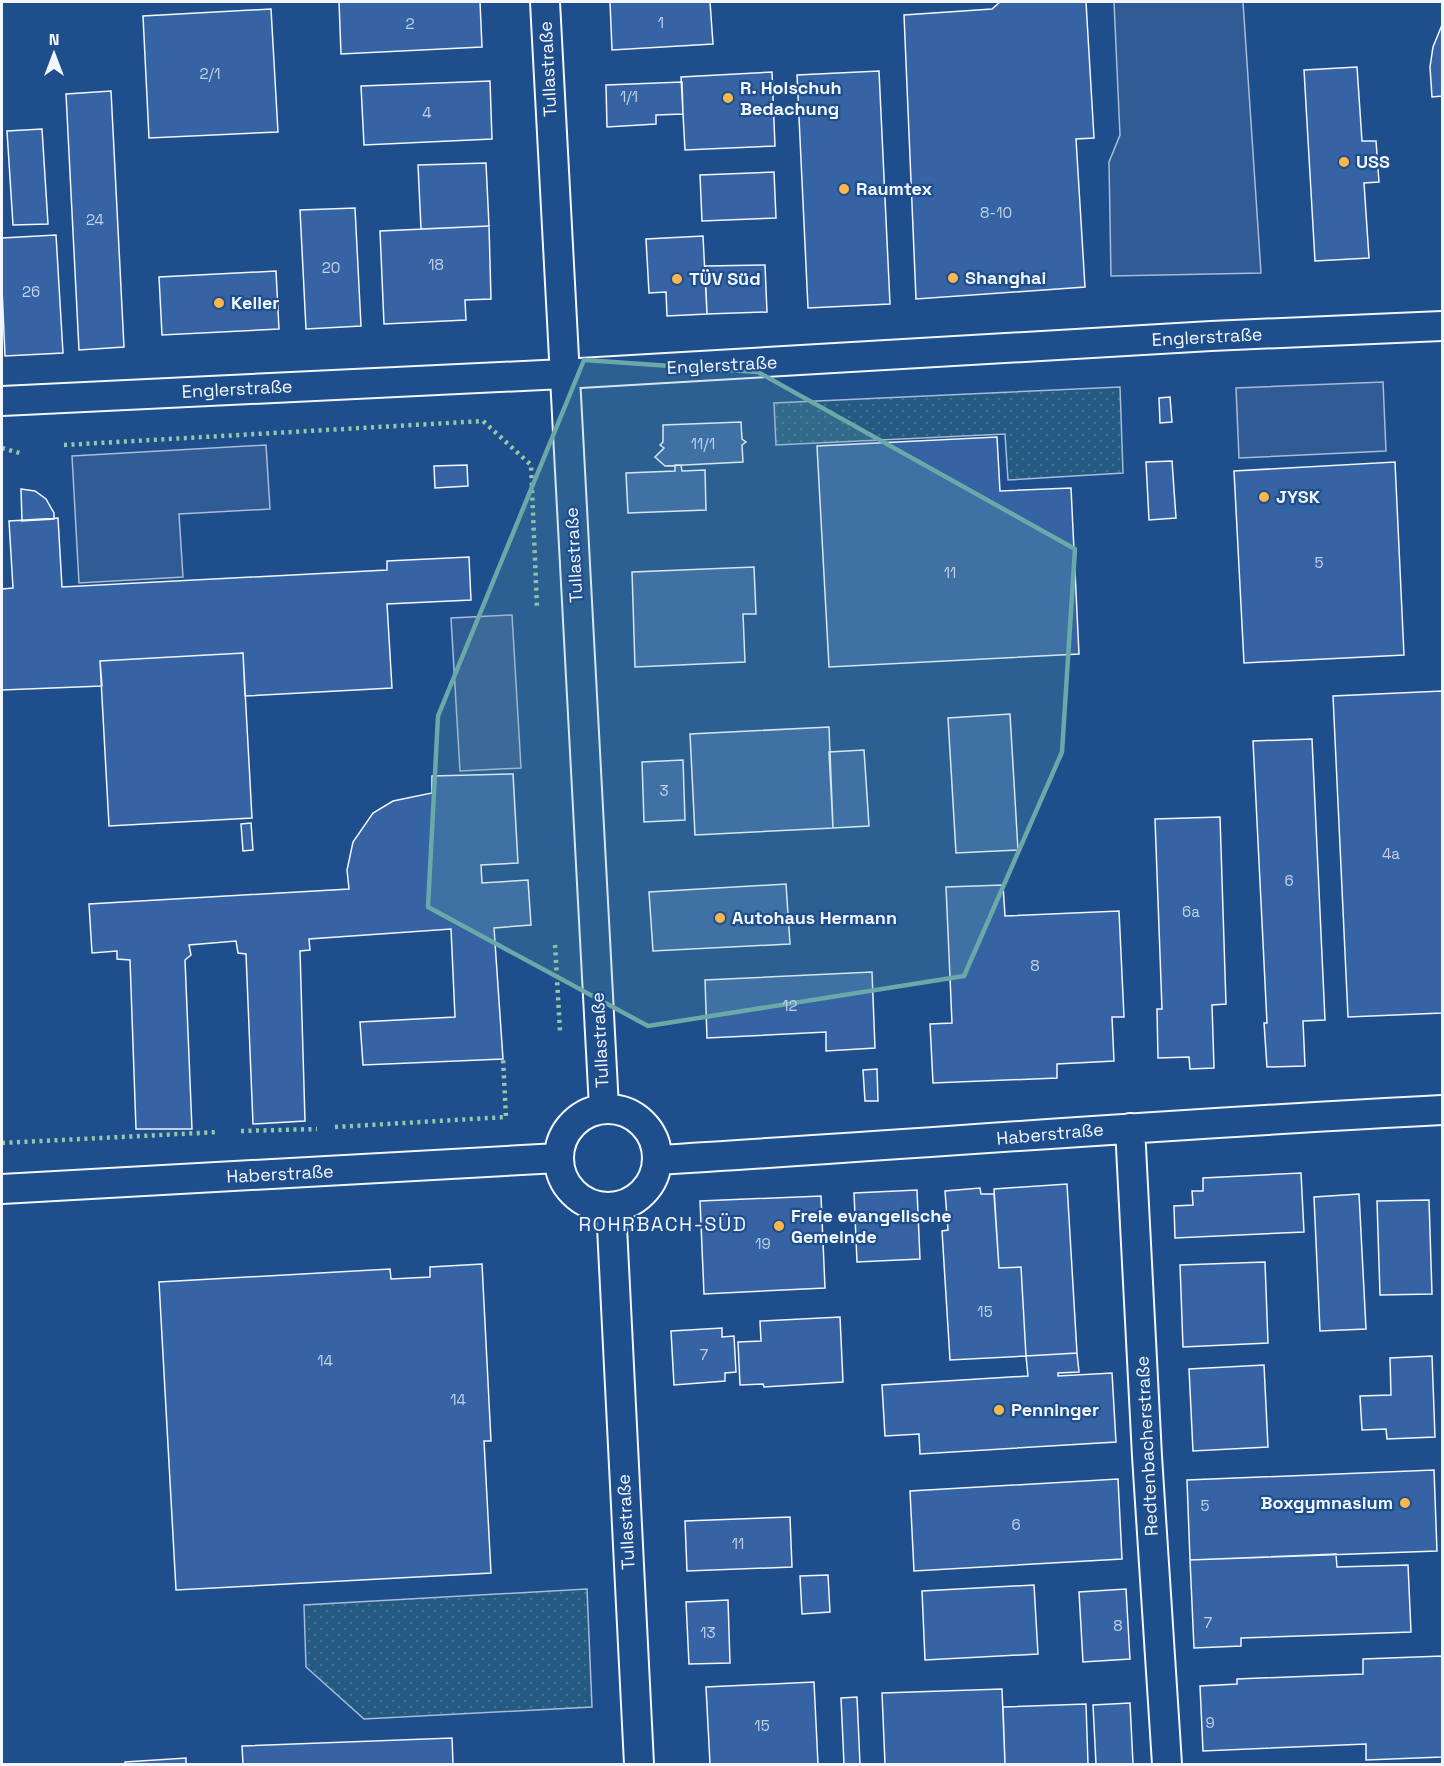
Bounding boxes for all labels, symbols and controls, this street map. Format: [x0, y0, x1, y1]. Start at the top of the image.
house number: 1 [658, 13, 664, 32]
house number: 2 [405, 14, 415, 33]
street label: Tullastraße [534, 21, 561, 117]
north arrow [24, 24, 84, 84]
text: N [49, 29, 59, 50]
house number: 2/1 [200, 64, 220, 83]
place label: R. Holschuh Bedachung [740, 76, 841, 120]
house number: 1/1 [620, 87, 638, 106]
marker: R. Holschuh Bedachung [721, 91, 735, 105]
house number: 4 [422, 103, 432, 122]
place label: USS [1356, 150, 1390, 173]
marker: USS [1337, 155, 1351, 169]
place label: Raumtex [856, 177, 932, 200]
marker: Raumtex [837, 182, 851, 196]
house number: 8-10 [980, 203, 1012, 222]
house number: 24 [86, 210, 104, 229]
house number: 18 [428, 255, 444, 274]
house number: 20 [322, 258, 340, 277]
place label: Shanghai [965, 266, 1046, 289]
place label: TÜV Süd [689, 267, 761, 290]
marker: Shanghai [946, 271, 960, 285]
marker: TÜV Süd [670, 272, 684, 286]
house number: 26 [22, 282, 40, 301]
place label: Keller [231, 291, 280, 314]
marker: Keller [212, 296, 226, 310]
street label: Englerstraße [1151, 322, 1263, 351]
street label: Englerstraße [666, 350, 778, 379]
street label: Englerstraße [181, 374, 293, 403]
house number: 11/1 [691, 434, 715, 453]
place label: JYSK [1276, 485, 1321, 508]
marker: JYSK [1257, 490, 1271, 504]
street label: Tullastraße [560, 507, 587, 603]
house number: 5 [1315, 553, 1324, 572]
house number: 11 [944, 563, 956, 582]
house number: 3 [659, 781, 669, 800]
house number: 4a [1382, 844, 1400, 863]
house number: 6 [1284, 871, 1294, 890]
house number: 6a [1182, 902, 1200, 921]
place label: Autohaus Hermann [732, 906, 897, 929]
marker: Autohaus Hermann [713, 911, 727, 925]
house number: 8 [1030, 956, 1040, 975]
street label: Tullastraße [586, 992, 613, 1088]
house number: 12 [782, 996, 798, 1015]
street label: Haberstraße [995, 1117, 1104, 1150]
street label: Haberstraße [226, 1159, 334, 1188]
place label: Freie evangelische Gemeinde [791, 1204, 952, 1248]
district label: ROHRBACH-SÜD [578, 1211, 748, 1237]
marker: Freie evangelische Gemeinde [772, 1219, 786, 1233]
house number: 19 [755, 1234, 771, 1253]
house number: 15 [977, 1302, 993, 1321]
house number: 7 [700, 1345, 708, 1364]
house number: 14 [317, 1351, 333, 1370]
street label: Redtenbacherstraße [1130, 1355, 1163, 1537]
house number: 14 [450, 1390, 466, 1409]
place label: Penninger [1011, 1398, 1099, 1421]
marker: Penninger [992, 1403, 1006, 1417]
street label: Tullastraße [612, 1474, 639, 1570]
place label: Boxgymnasium [1260, 1491, 1393, 1514]
house number: 5 [1201, 1496, 1210, 1515]
marker: Boxgymnasium [1398, 1496, 1412, 1510]
house number: 6 [1011, 1515, 1021, 1534]
house number: 11 [732, 1534, 744, 1553]
house number: 7 [1204, 1613, 1212, 1632]
house number: 8 [1113, 1616, 1123, 1635]
house number: 13 [700, 1623, 716, 1642]
house number: 9 [1205, 1713, 1215, 1732]
house number: 15 [754, 1716, 770, 1735]

